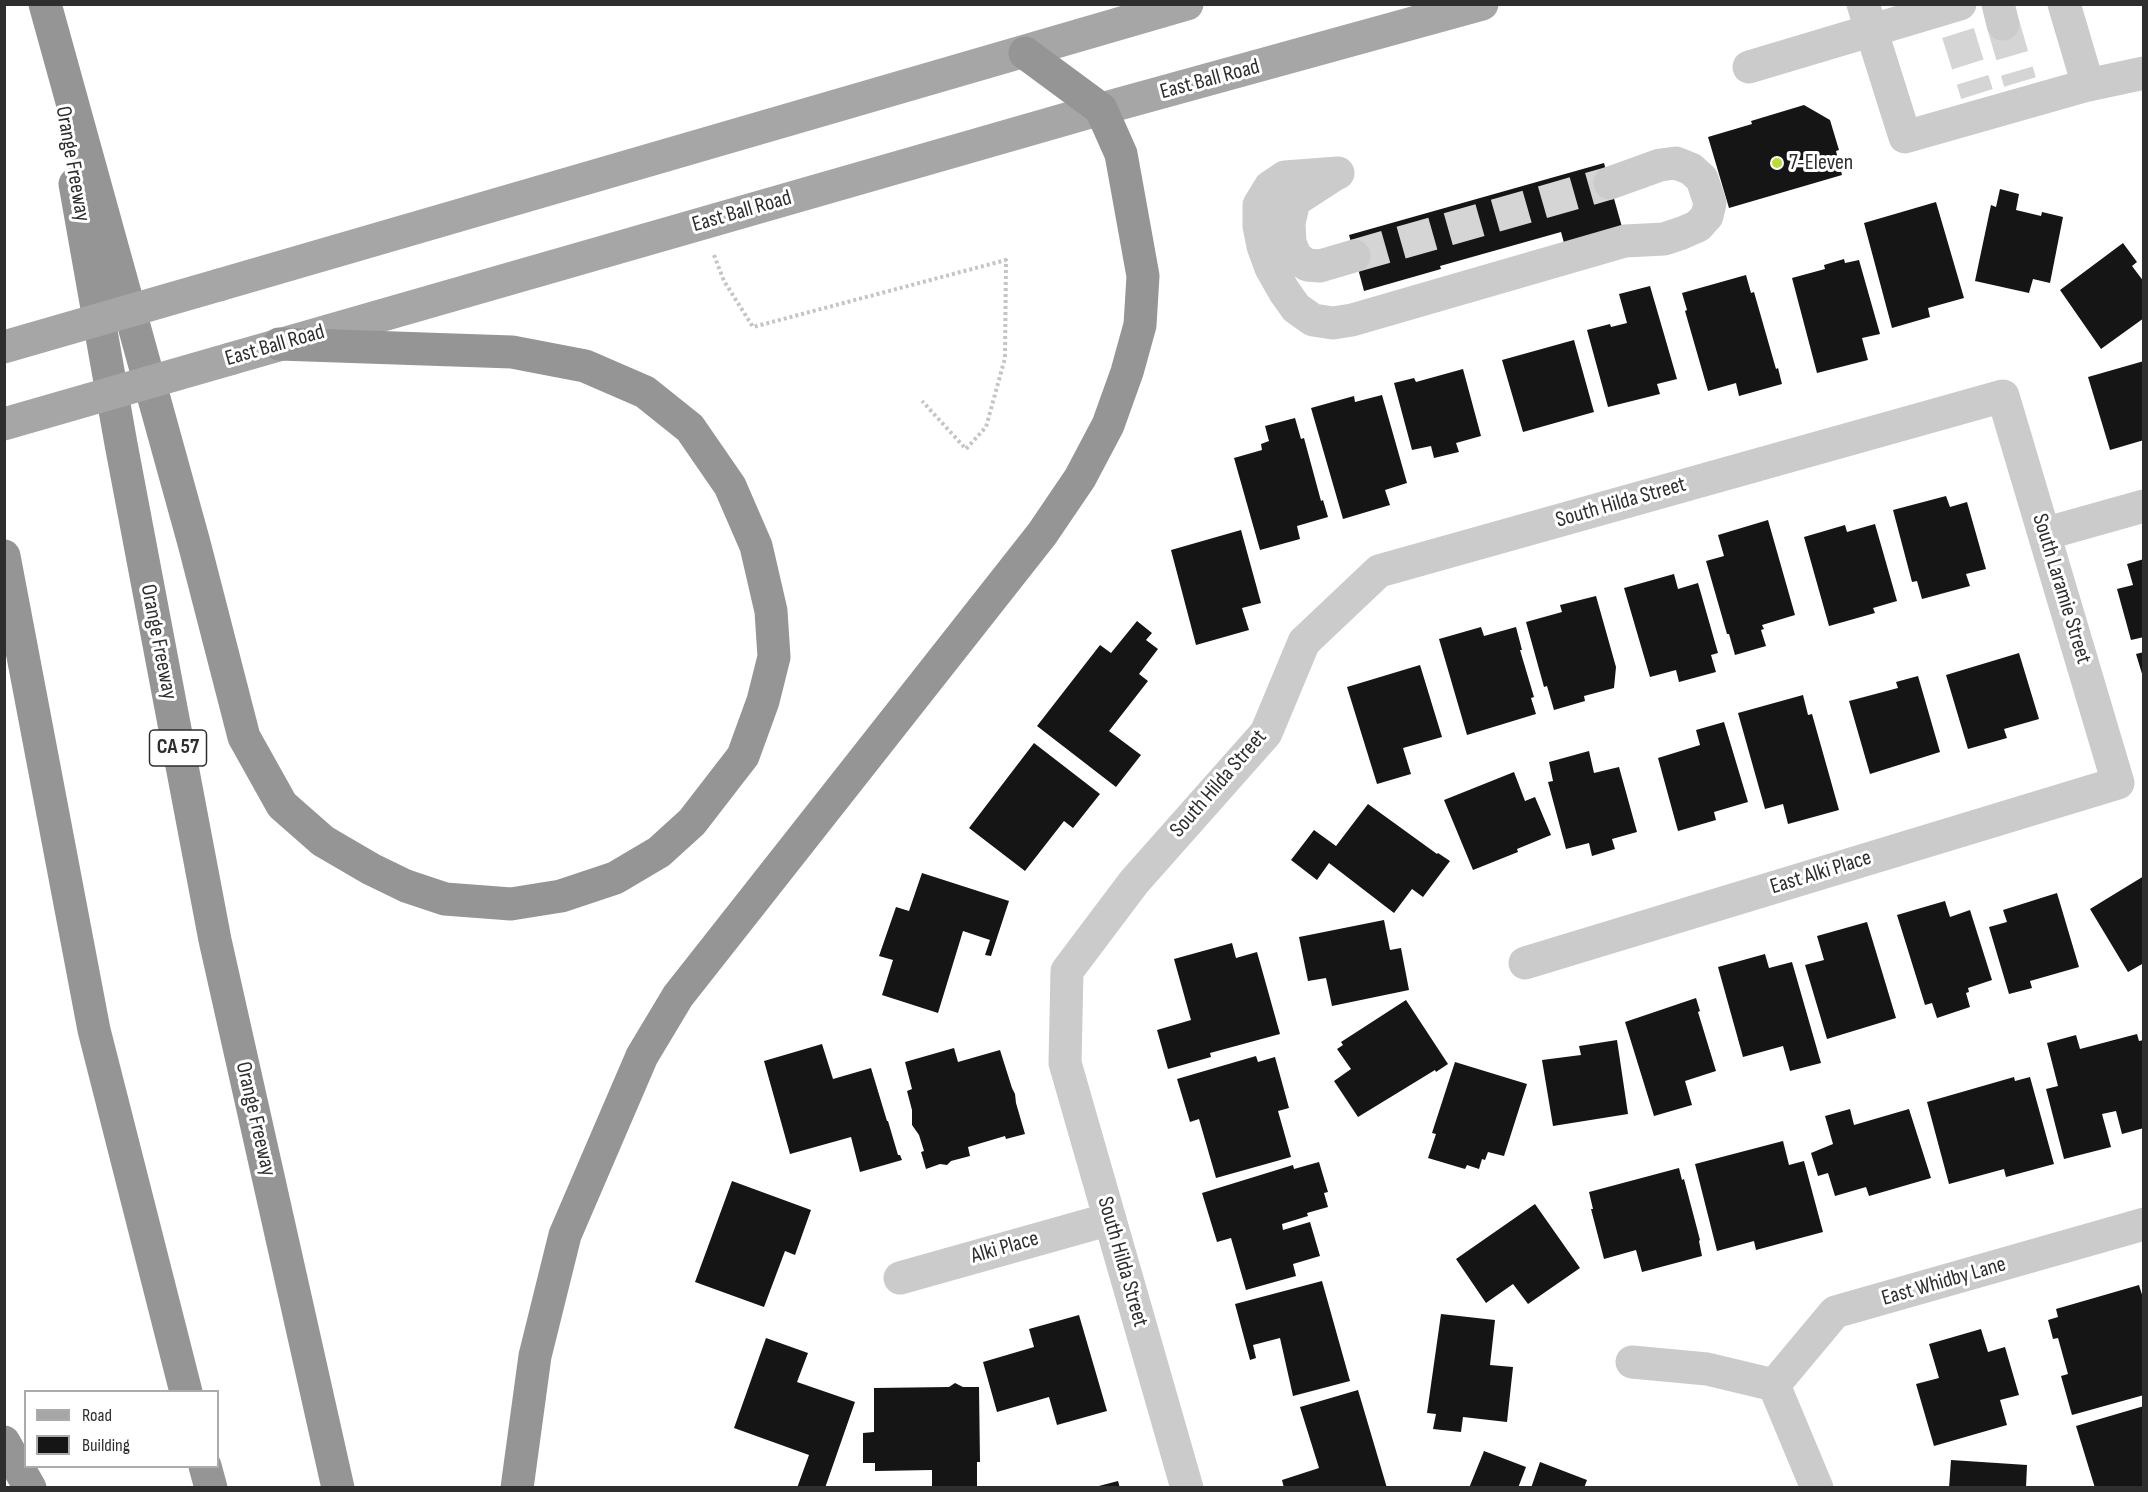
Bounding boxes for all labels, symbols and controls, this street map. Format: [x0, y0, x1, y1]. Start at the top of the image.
street label: East Ball Road [1157, 54, 1263, 106]
street label: Orange Freeway [49, 104, 95, 224]
place label: 7-Eleven [1789, 150, 1853, 176]
marker: 7-Eleven [1770, 156, 1784, 170]
street label: East Ball Road [689, 185, 795, 239]
street label: East Ball Road [222, 319, 328, 373]
street label: South Hilda Street [1553, 472, 1689, 534]
street label: South Laramie Street [2026, 511, 2096, 667]
street label: Orange Freeway [134, 582, 182, 702]
street label: South Hilda Street [1165, 725, 1273, 843]
road number: CA 57 [150, 730, 207, 766]
street label: East Alki Place [1767, 845, 1875, 901]
street label: Orange Freeway [229, 1059, 281, 1179]
street label: South Hilda Street [1091, 1194, 1153, 1330]
street label: Alki Place [968, 1226, 1042, 1270]
street label: East Whidby Lane [1879, 1252, 2009, 1312]
legend [24, 1390, 219, 1468]
text: Road [82, 1405, 112, 1426]
text: Building [82, 1435, 130, 1456]

